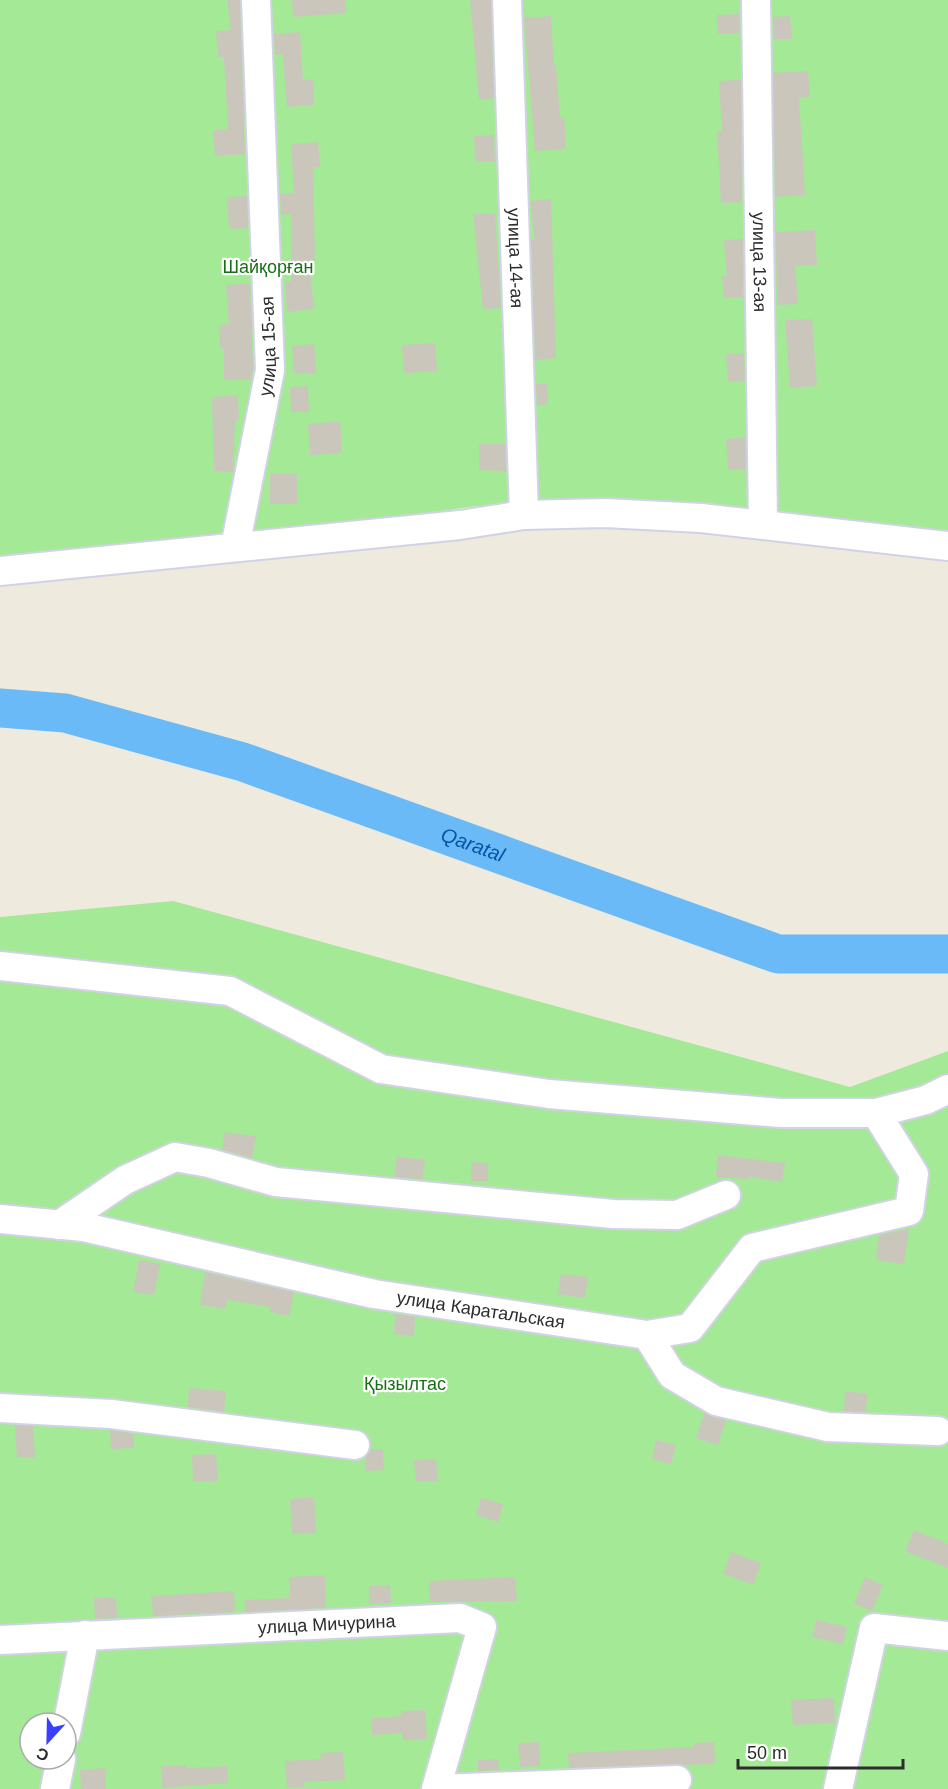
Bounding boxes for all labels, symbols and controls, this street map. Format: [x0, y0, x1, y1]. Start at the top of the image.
street label: улица 14-ая [504, 207, 527, 308]
street label: улица 13-ая [749, 212, 770, 312]
park label: Шайқорған [223, 257, 313, 277]
street label: улица 15-ая [255, 296, 280, 398]
water label: Qaratal [438, 823, 508, 866]
street label: улица Каратальская [395, 1288, 566, 1333]
park label: Қызылтас [364, 1374, 446, 1394]
street label: улица Мичурина [257, 1611, 397, 1638]
north arrow [18, 1711, 78, 1771]
scale bar [738, 1732, 903, 1770]
text: 50 m [747, 1743, 787, 1763]
text: С [34, 1744, 51, 1764]

